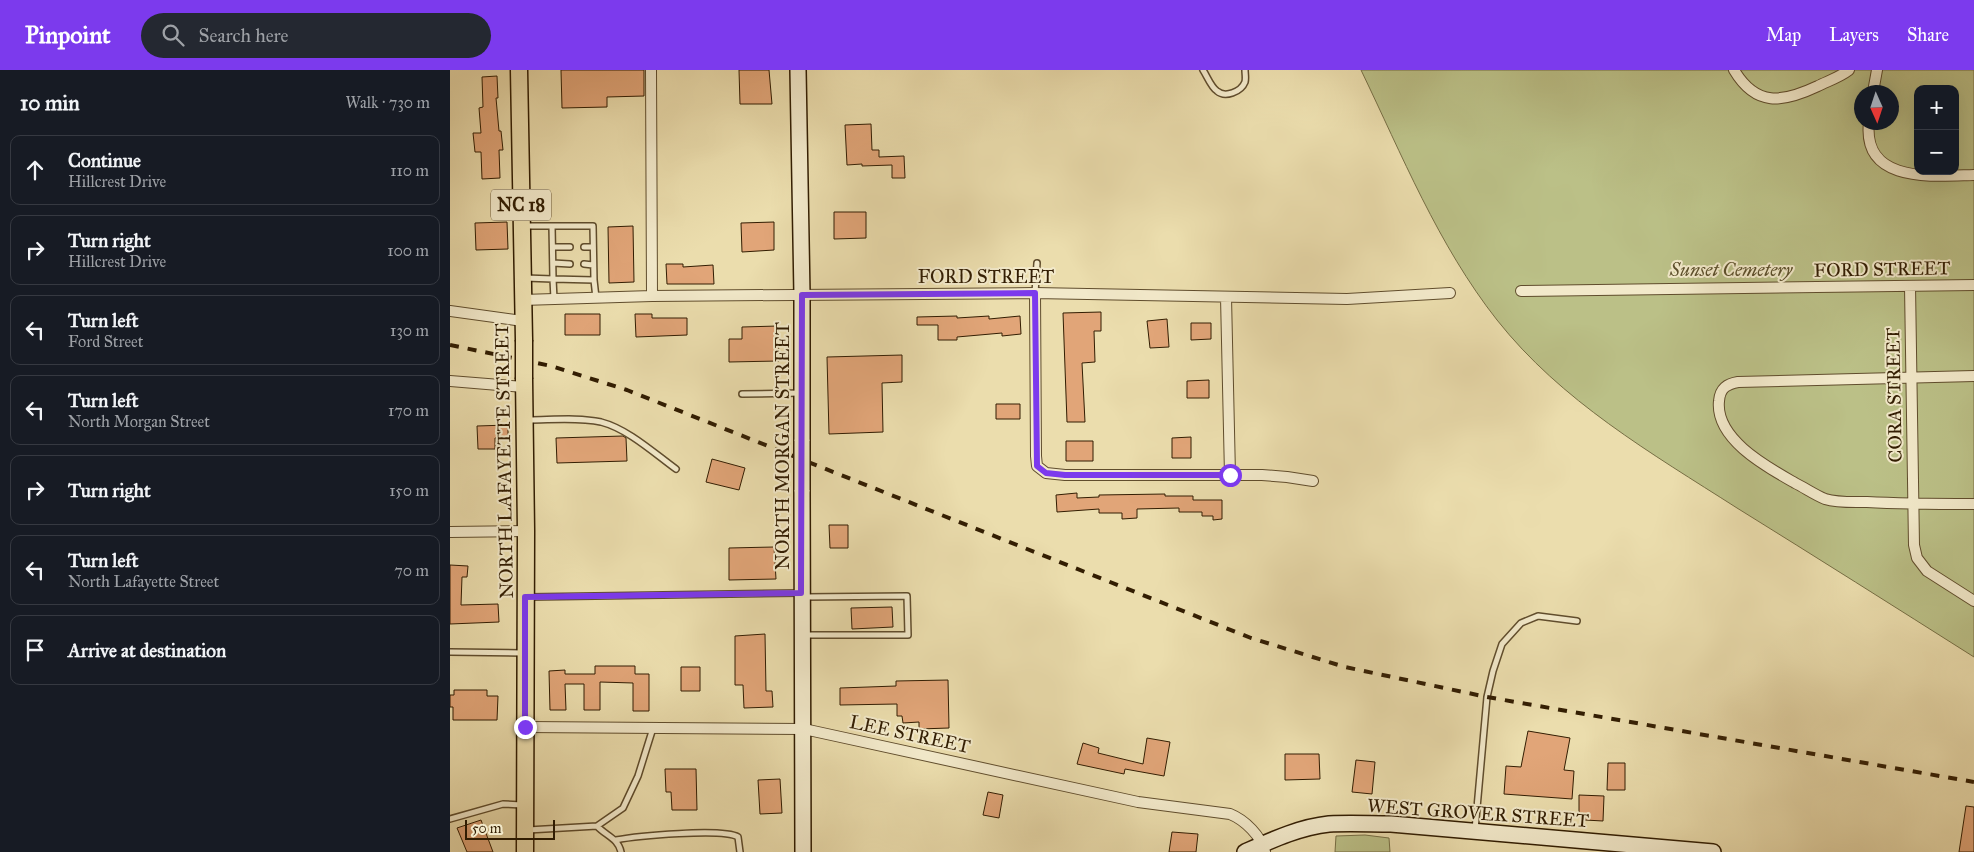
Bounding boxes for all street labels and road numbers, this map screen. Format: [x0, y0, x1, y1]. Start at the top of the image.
road number: NC 18 [491, 190, 551, 220]
street label: FORD STREET [1813, 256, 1951, 282]
street label: FORD STREET [918, 265, 1054, 288]
street label: NORTH MORGAN STREET [771, 322, 794, 570]
street label: NORTH LAFAYETTE STREET [490, 323, 518, 599]
street label: CORA STREET [1881, 327, 1907, 463]
street label: LEE STREET [847, 710, 973, 758]
street label: WEST GROVER STREET [1366, 794, 1590, 832]

